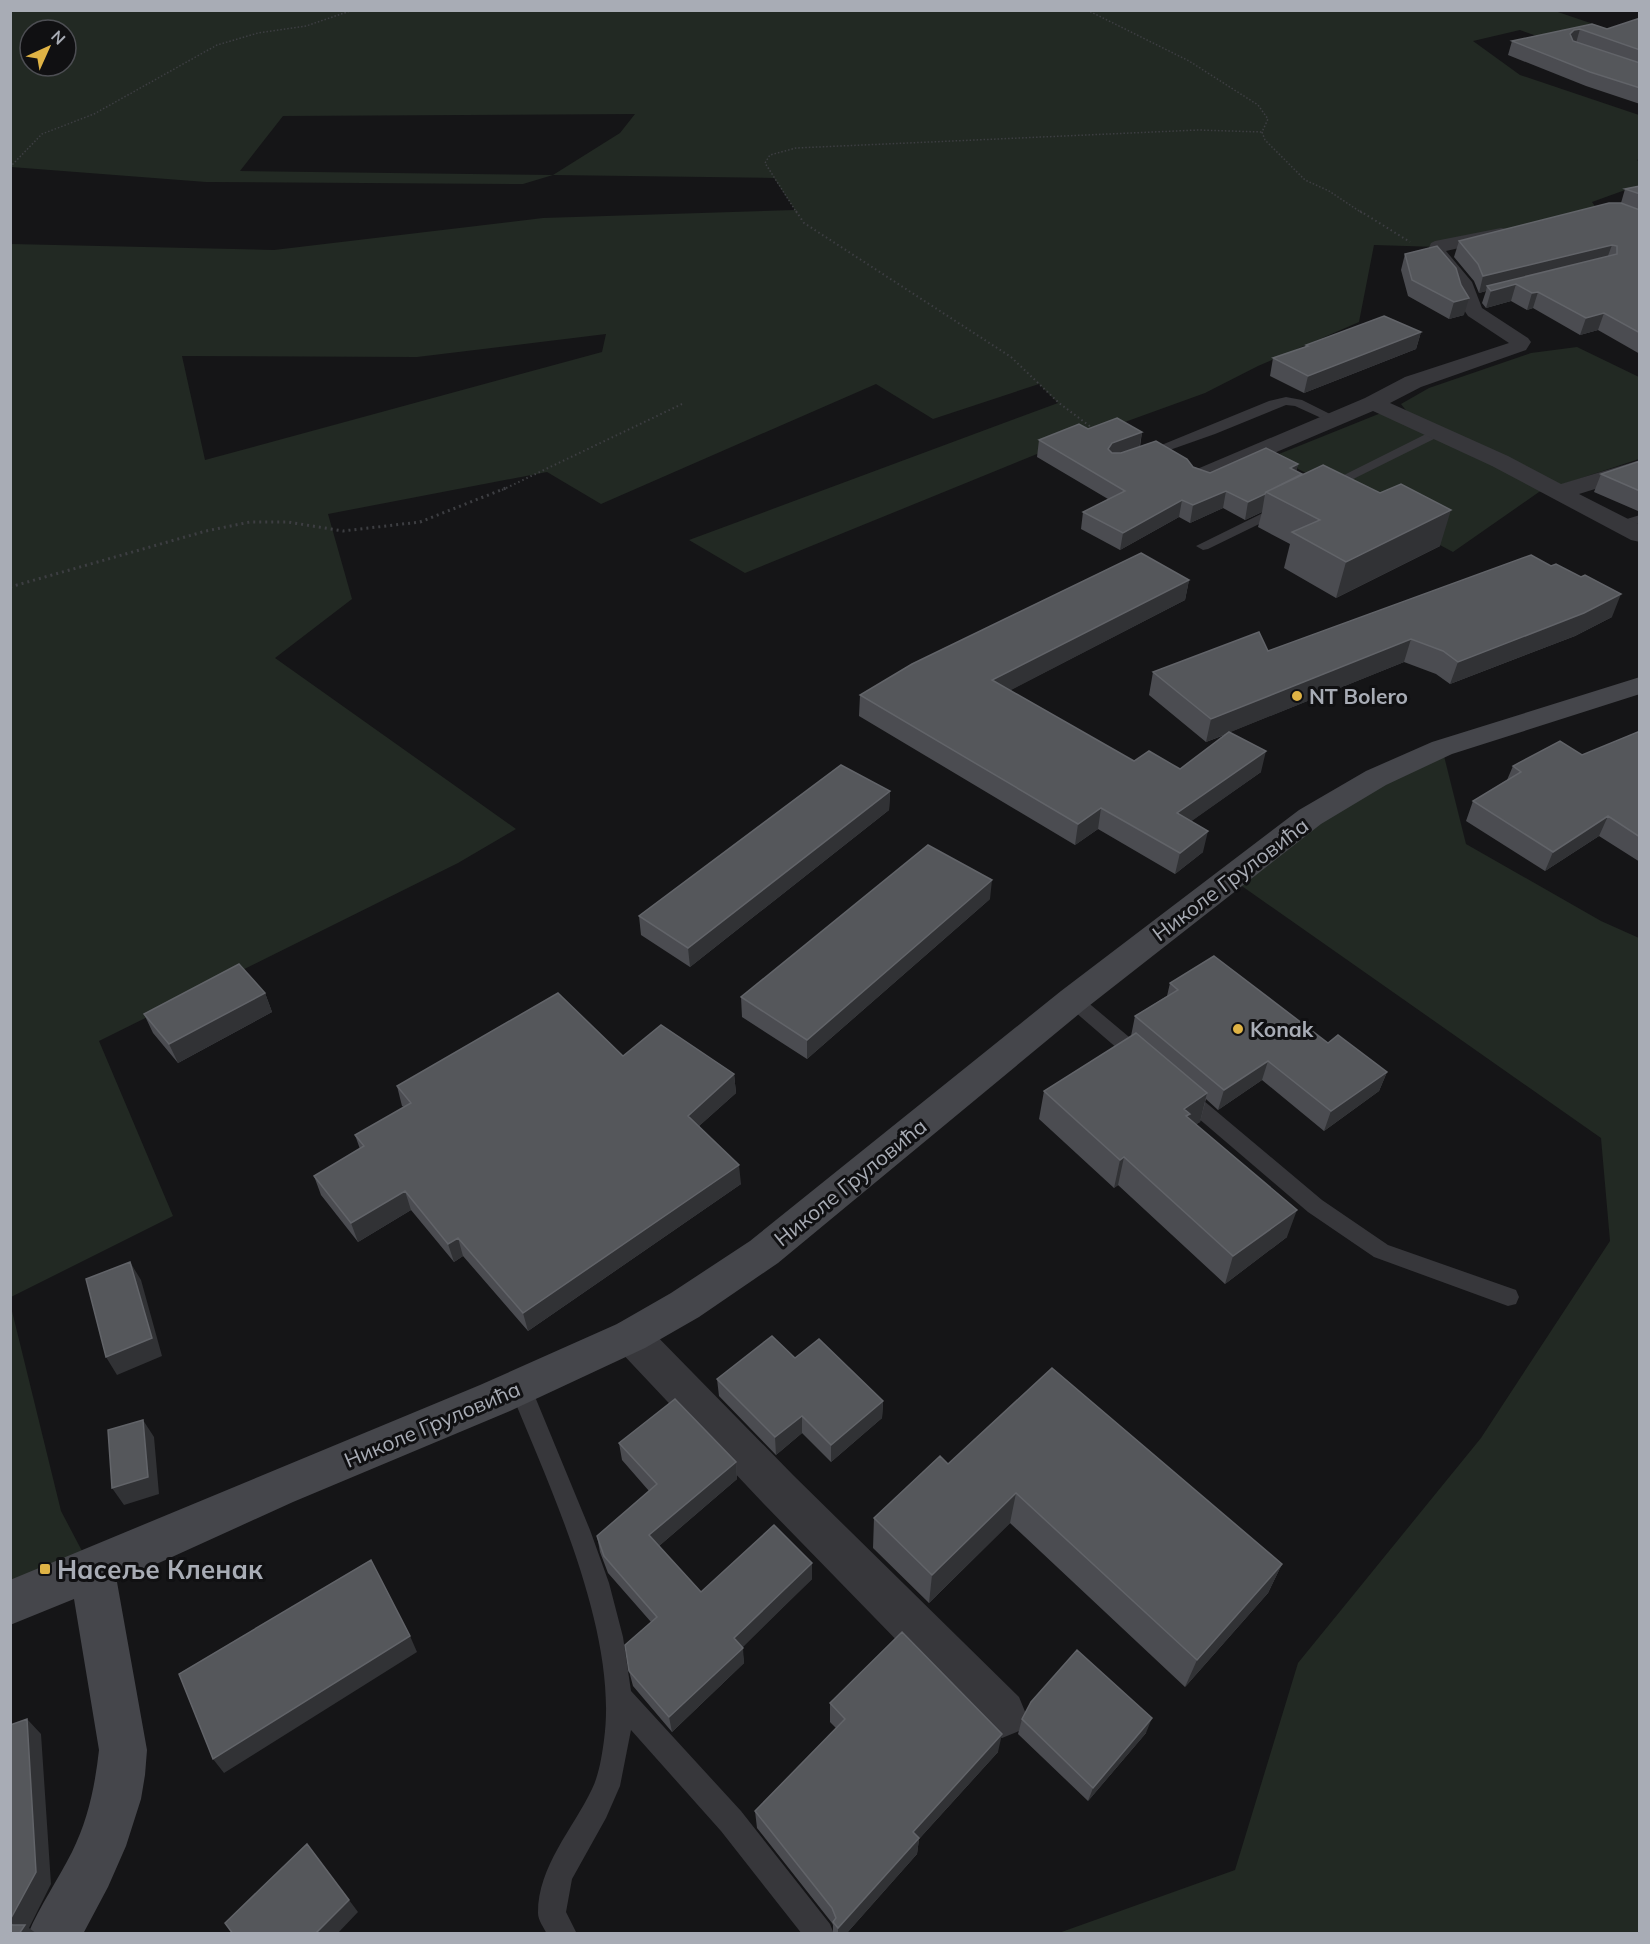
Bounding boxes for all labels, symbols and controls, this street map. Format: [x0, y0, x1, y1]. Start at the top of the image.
north arrow [18, 18, 78, 78]
text: N [47, 26, 70, 49]
place label: NT Bolero [1309, 683, 1408, 709]
marker: NT Bolero [1290, 689, 1304, 703]
street label: Николе Груловића [1147, 812, 1313, 946]
place label: Konak [1250, 1016, 1314, 1042]
marker: Konak [1231, 1022, 1245, 1036]
street label: Николе Груловића [768, 1113, 932, 1251]
street label: Николе Груловића [340, 1375, 524, 1473]
place label: Насеље Кленак [57, 1553, 263, 1586]
marker: Насеље Кленак [38, 1562, 52, 1576]

